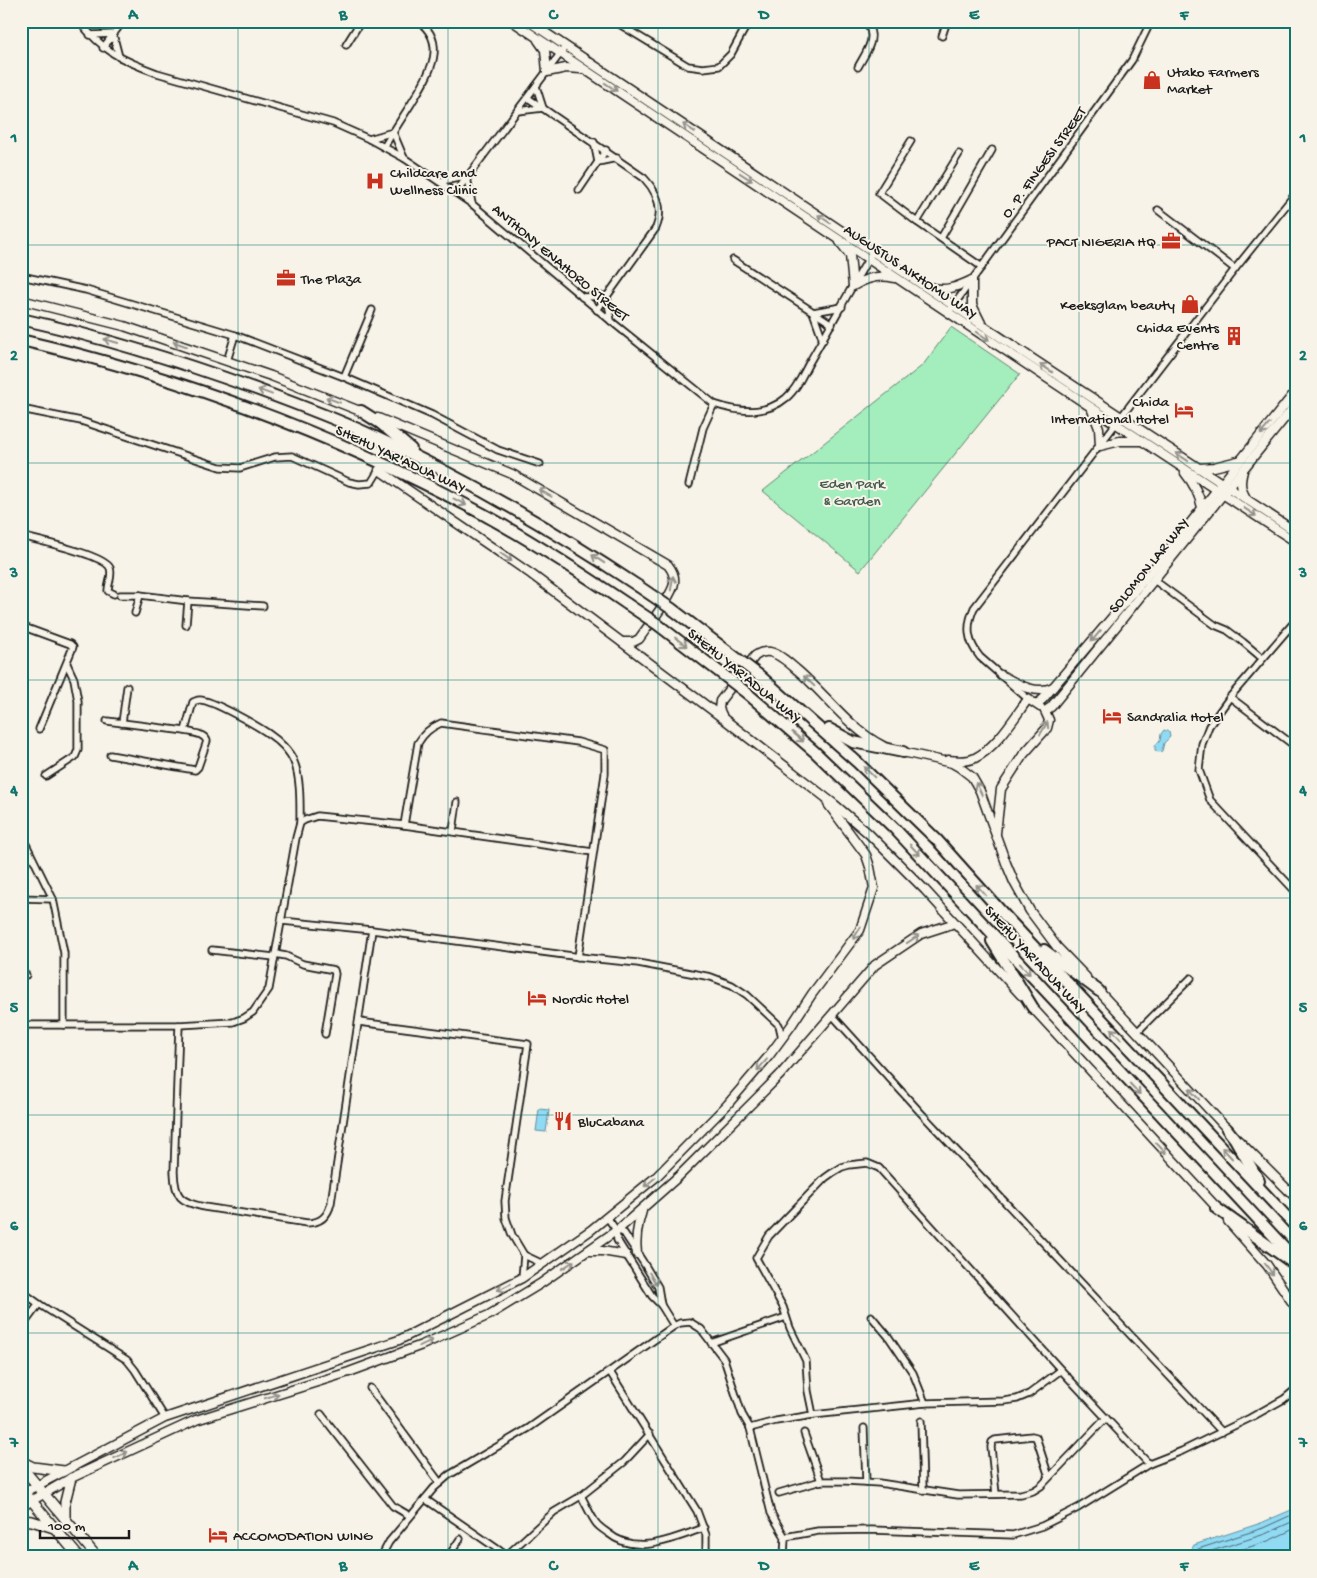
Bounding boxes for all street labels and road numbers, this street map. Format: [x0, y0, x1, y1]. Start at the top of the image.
street label: O. P. FINGESI STREET [998, 103, 1092, 222]
street label: ANTHONY ENAHORO STREET [488, 201, 633, 327]
street label: AUGUSTUS AIKHOMU WAY [840, 221, 980, 324]
street label: SHEHU YAR'ADUA WAY [332, 422, 468, 498]
street label: SOLOMON LAR WAY [1106, 515, 1194, 618]
street label: SHEHU YAR'ADUA WAY [683, 625, 804, 728]
street label: SHEHU YAR'ADUA WAY [980, 903, 1089, 1018]

